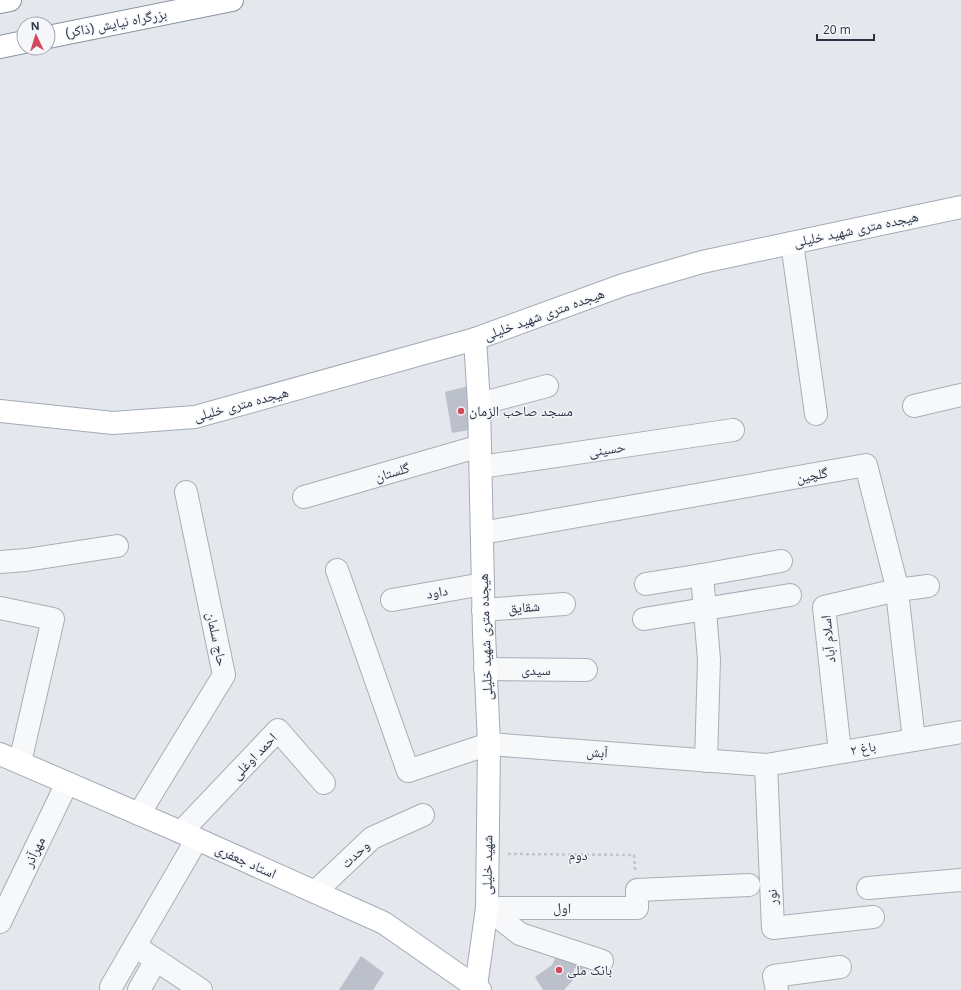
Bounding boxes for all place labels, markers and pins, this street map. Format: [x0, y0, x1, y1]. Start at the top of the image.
place label: مسجد صاحب الزمان [469, 401, 573, 420]
marker: مسجد صاحب الزمان [456, 406, 466, 416]
place label: بانک ملی [567, 960, 612, 979]
marker: بانک ملی [554, 965, 564, 975]

